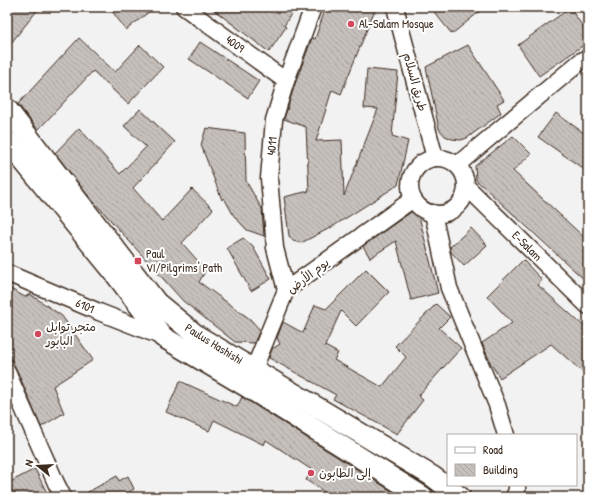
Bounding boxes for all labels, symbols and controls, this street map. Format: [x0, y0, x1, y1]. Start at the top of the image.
place label: Al-Salam Mosque [359, 15, 434, 32]
marker: Al-Salam Mosque [346, 19, 356, 29]
street label: 4009 [222, 31, 249, 57]
street label: طريق السلام [399, 51, 431, 113]
street label: 4011 [262, 136, 281, 156]
street label: E-Salam [508, 227, 546, 265]
place label: Paul VI/Pilgrims' Path [146, 245, 222, 276]
street label: يوم الأرض [283, 254, 333, 298]
marker: Paul VI/Pilgrims' Path [133, 256, 143, 266]
street label: 6101 [73, 294, 97, 317]
place label: متجر توابل البابور [45, 318, 96, 349]
street label: Paulus Hashishi [182, 319, 247, 368]
marker: متجر توابل البابور [33, 329, 43, 339]
legend [447, 434, 577, 486]
text: Road [483, 441, 503, 458]
north arrow [18, 446, 58, 486]
text: N [21, 458, 36, 468]
text: Building [483, 461, 518, 478]
place label: إلى الطابون [319, 464, 371, 481]
marker: إلى الطابون [306, 468, 316, 478]

